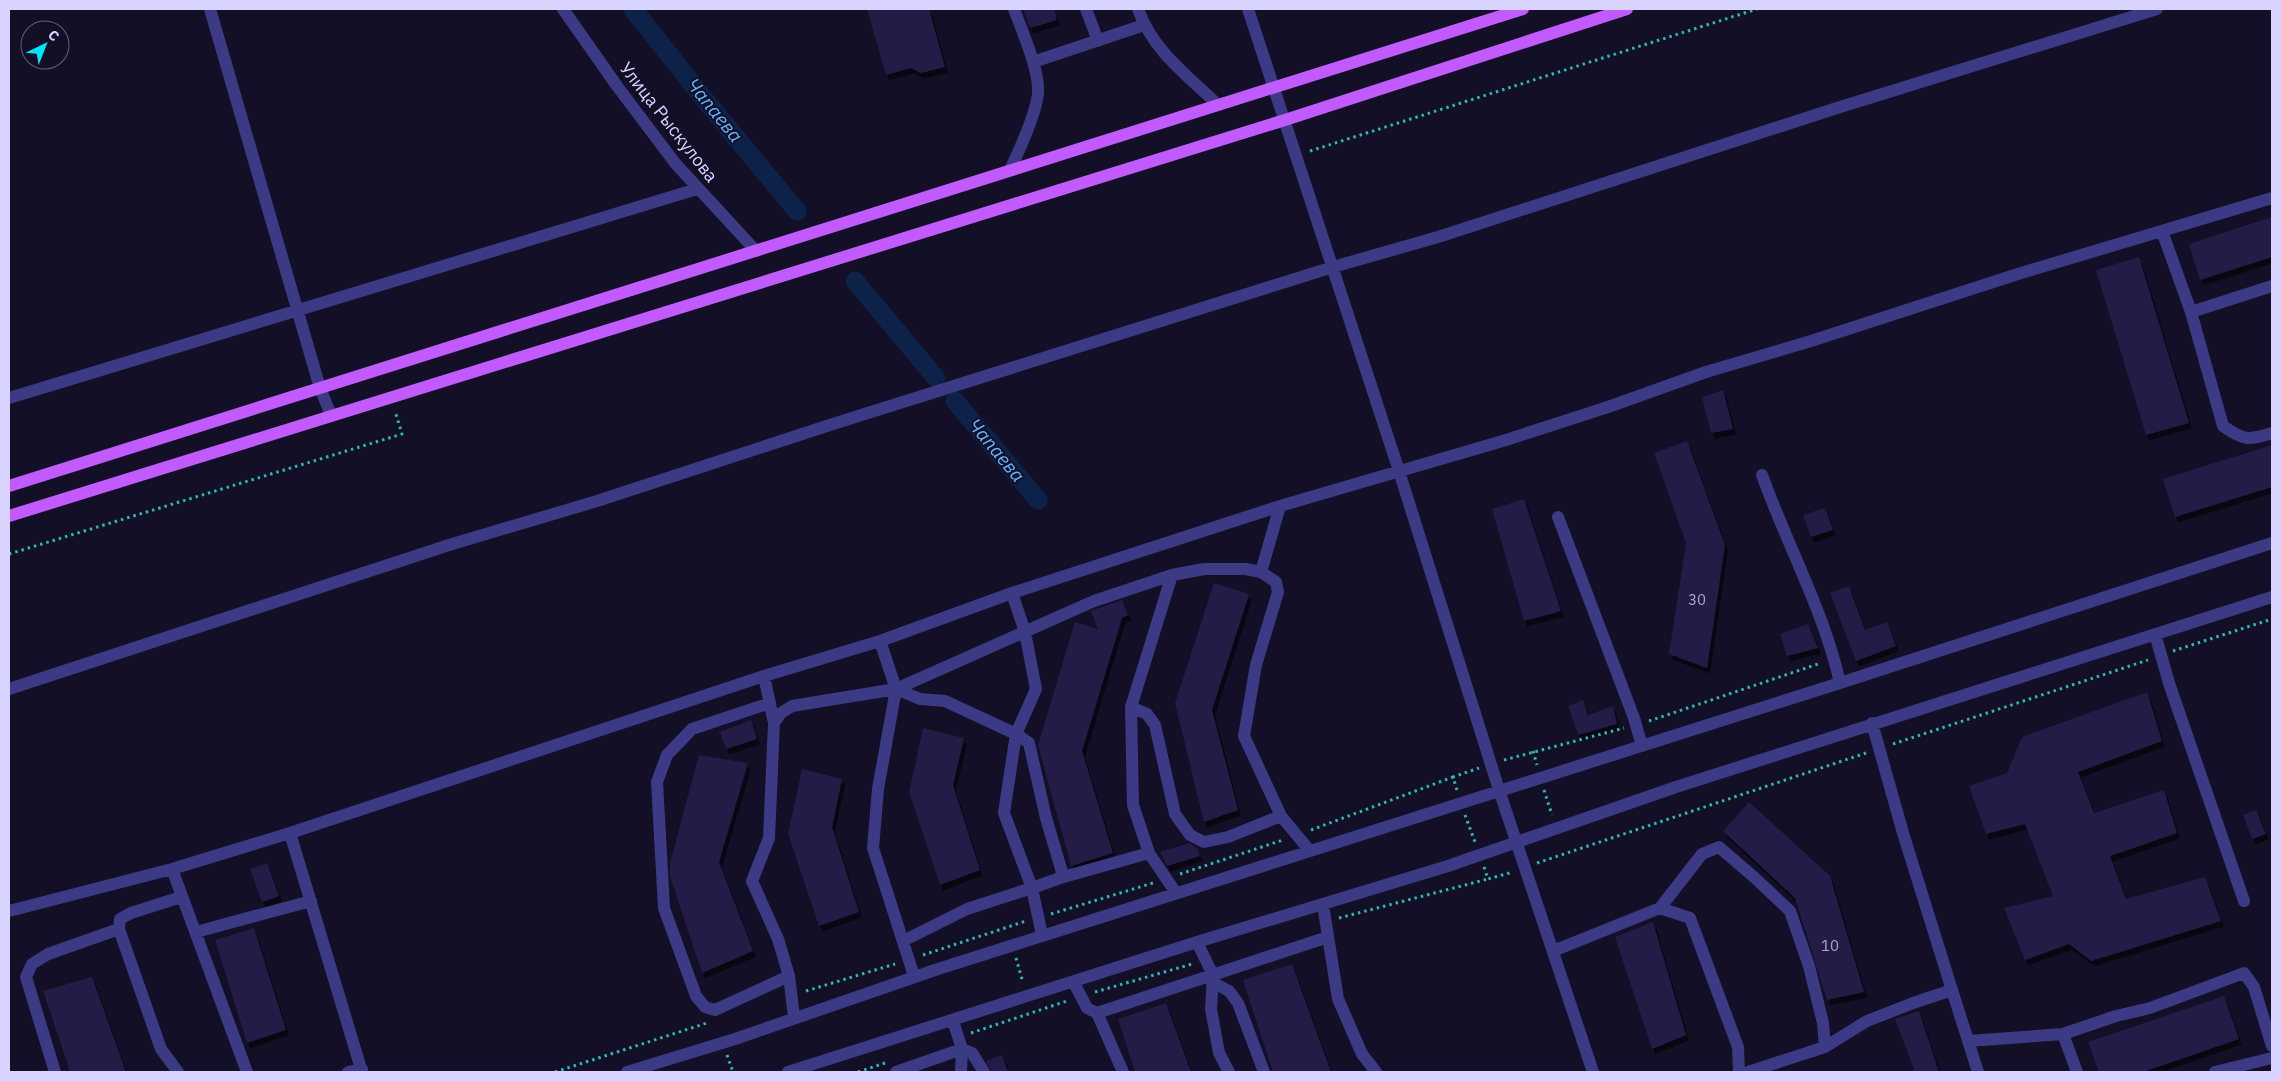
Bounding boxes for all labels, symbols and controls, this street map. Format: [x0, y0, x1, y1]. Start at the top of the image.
north arrow [20, 20, 70, 70]
text: С [44, 26, 63, 45]
street label: Улица Рыскулова [615, 57, 723, 187]
water label: Чапаева [682, 73, 748, 147]
water label: Чапаева [963, 413, 1031, 487]
house number: 30 [1688, 590, 1706, 609]
house number: 10 [1821, 936, 1839, 955]

